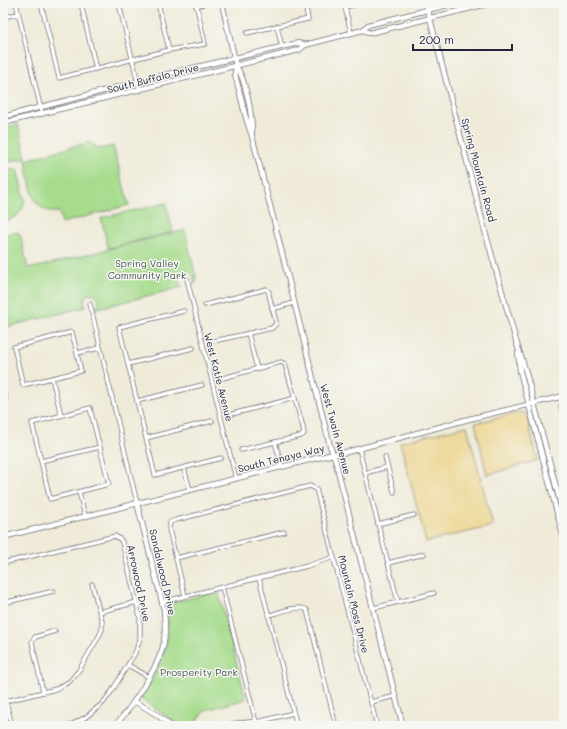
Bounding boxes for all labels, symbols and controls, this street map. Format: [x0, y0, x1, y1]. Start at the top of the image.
scale bar [413, 26, 512, 52]
text: 200 m [419, 31, 454, 47]
street label: South Buffalo Drive [106, 60, 200, 96]
street label: Spring Mountain Road [458, 117, 500, 223]
park label: Spring Valley Community Park [108, 256, 186, 282]
street label: West Katie Avenue [201, 331, 237, 423]
street label: West Twain Avenue [317, 382, 355, 476]
street label: South Tenaya Way [236, 440, 326, 476]
street label: Sandalwood Drive [146, 528, 180, 616]
street label: Arrowood Drive [124, 543, 154, 623]
street label: Mountain Moss Drive [335, 554, 373, 654]
park label: Prosperity Park [160, 665, 238, 679]

